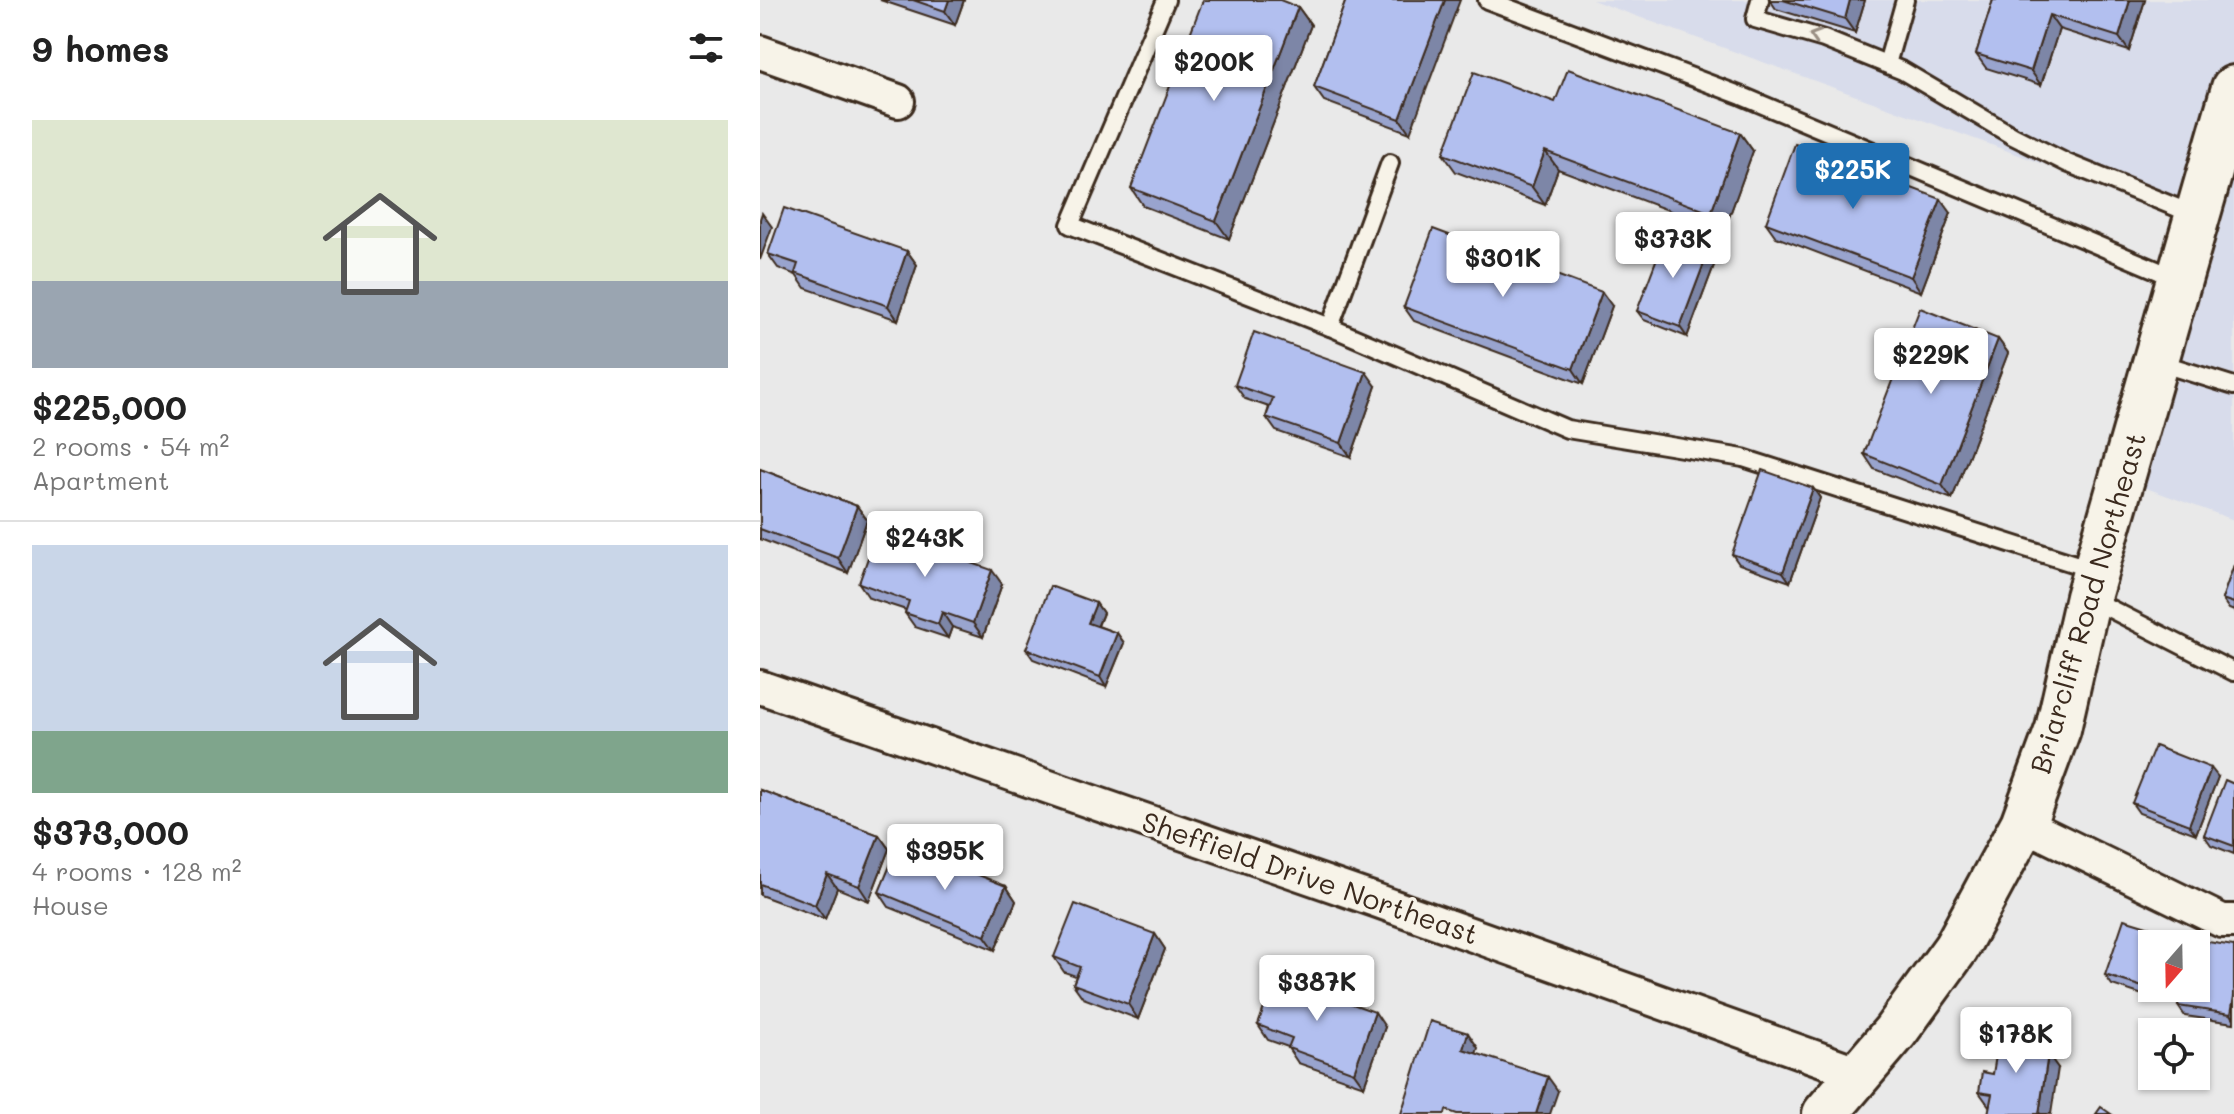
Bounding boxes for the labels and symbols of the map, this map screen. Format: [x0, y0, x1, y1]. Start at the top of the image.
one-way arrow [1808, 29, 1822, 45]
pin: $200K [1158, 35, 1270, 103]
pin: $225K [1797, 143, 1909, 211]
pin: $373K [1617, 212, 1729, 280]
pin: $301K [1447, 231, 1559, 299]
pin: $229K [1875, 328, 1987, 396]
street label: Briarcliff Road Northeast [2021, 428, 2153, 777]
pin: $243K [869, 511, 981, 579]
street label: Sheffield Drive Northeast [1137, 803, 1483, 952]
pin: $395K [889, 824, 1001, 892]
north arrow [2138, 930, 2210, 1002]
pin: $387K [1261, 955, 1373, 1023]
pin: $178K [1960, 1007, 2072, 1075]

